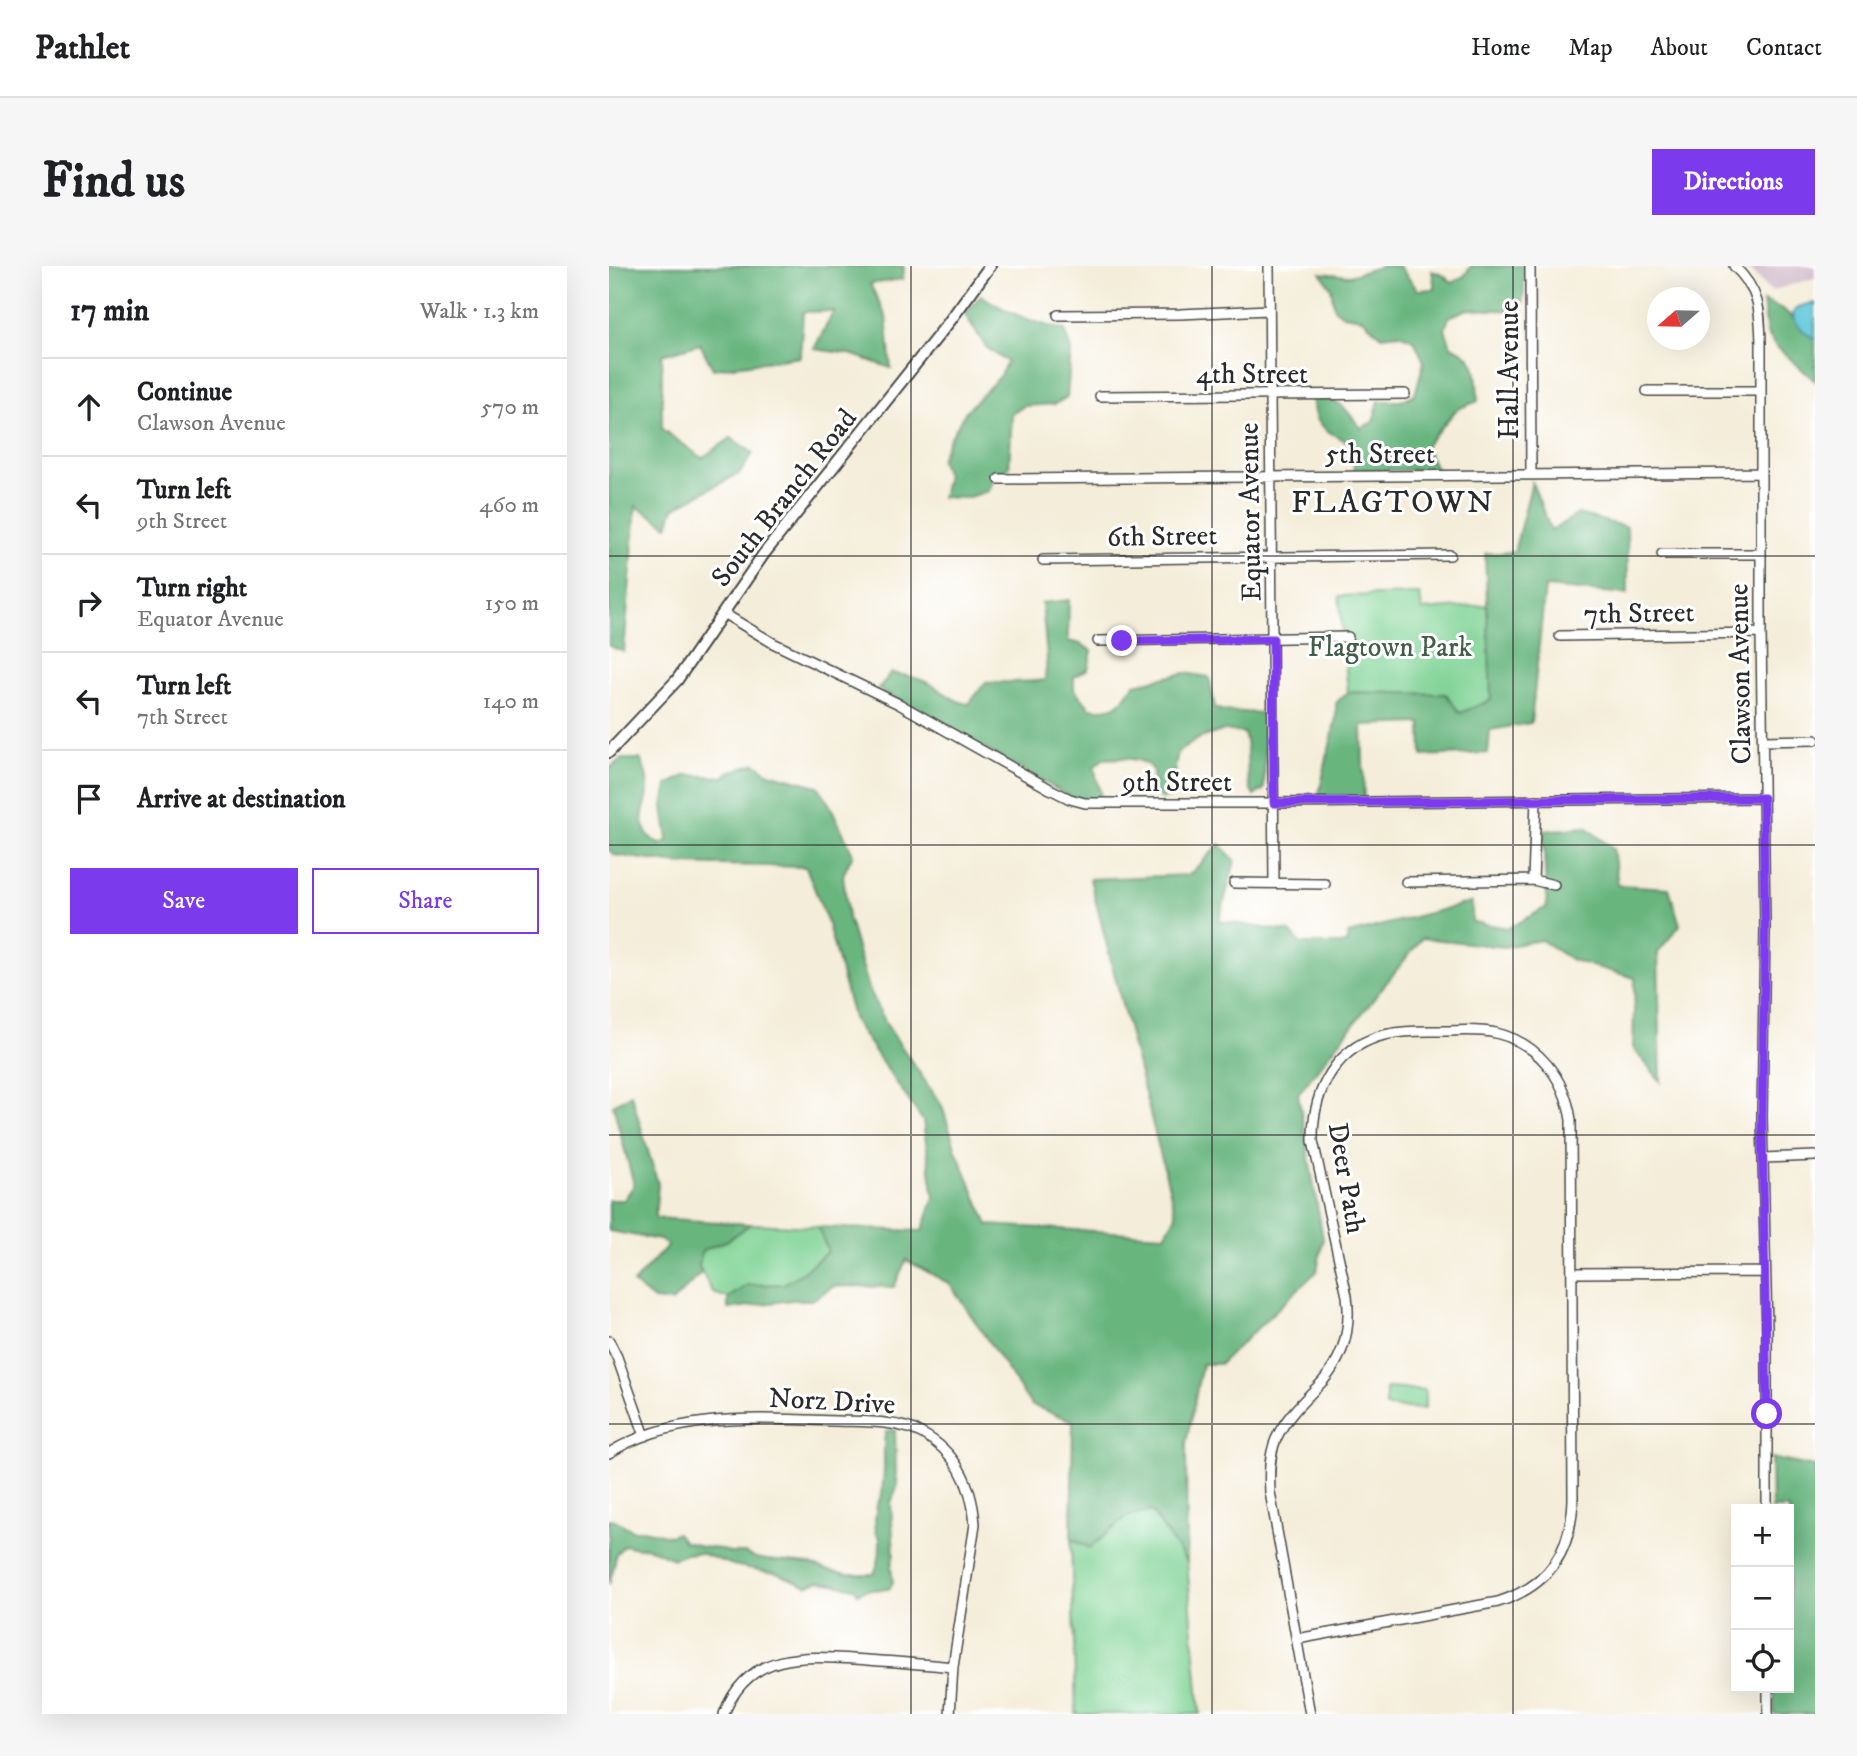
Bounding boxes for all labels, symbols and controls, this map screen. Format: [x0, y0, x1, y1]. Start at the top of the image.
text: Pathlet [35, 28, 130, 69]
text: Home [1471, 33, 1530, 63]
text: Map [1568, 33, 1613, 63]
text: About [1651, 33, 1708, 63]
text: Contact [1746, 33, 1822, 63]
button: Directions [1652, 149, 1815, 215]
text: Find us [42, 151, 185, 213]
north arrow [1647, 287, 1710, 350]
text: 17 min [70, 293, 149, 330]
text: Walk · 1.3 km [420, 297, 539, 326]
street label: Hall Avenue [1492, 301, 1527, 439]
street label: 4th Street [1196, 357, 1308, 392]
text: Continue [137, 376, 232, 409]
icon: ahead [70, 388, 108, 426]
text: 570 m [481, 393, 539, 422]
street label: South Branch Road [704, 402, 865, 594]
text: Clawson Avenue [137, 409, 286, 438]
street label: Equator Avenue [1231, 422, 1270, 602]
street label: 5th Street [1325, 437, 1435, 472]
text: Turn left [137, 474, 231, 507]
district label: FLAGTOWN [1291, 483, 1495, 523]
icon: left [70, 486, 108, 524]
text: 460 m [479, 491, 539, 520]
text: 9th Street [137, 507, 227, 536]
street label: 6th Street [1106, 518, 1218, 555]
text: Turn right [137, 572, 247, 605]
street label: Clawson Avenue [1721, 583, 1760, 765]
icon: right [70, 584, 108, 622]
text: 150 m [485, 589, 539, 618]
street label: 7th Street [1583, 595, 1695, 632]
text: Equator Avenue [137, 605, 284, 634]
route end [1106, 625, 1137, 656]
park label: Flagtown Park [1308, 630, 1472, 665]
text: Turn left [137, 670, 231, 703]
icon: left [70, 682, 108, 720]
text: 140 m [483, 687, 539, 716]
text: 7th Street [137, 703, 228, 732]
street label: 9th Street [1120, 765, 1232, 800]
icon: arrive [70, 780, 108, 818]
text: Arrive at destination [137, 783, 346, 816]
button: Save [70, 868, 298, 934]
button: Share [312, 868, 539, 934]
street label: Deer Path [1320, 1120, 1374, 1237]
street label: Norz Drive [768, 1381, 896, 1422]
route start [1751, 1398, 1782, 1429]
map controls [1731, 1504, 1794, 1693]
button: + [1731, 1504, 1794, 1567]
button: − [1731, 1567, 1794, 1630]
button: locate [1731, 1630, 1794, 1693]

